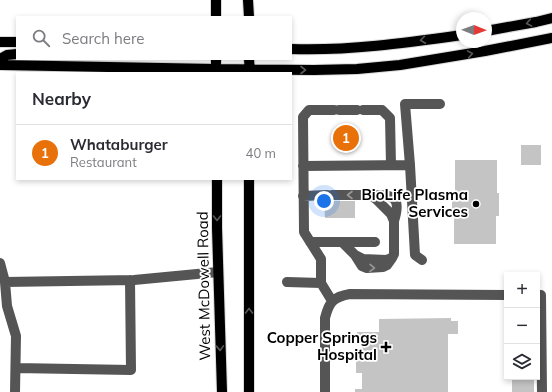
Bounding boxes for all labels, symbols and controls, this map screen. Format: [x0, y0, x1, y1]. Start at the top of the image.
north arrow [456, 12, 492, 48]
search box [16, 16, 292, 60]
one-way arrow [526, 19, 532, 27]
icon: search [30, 27, 52, 49]
text: Search here [62, 29, 144, 48]
one-way arrow [420, 36, 426, 45]
one-way arrow [467, 50, 473, 59]
one-way arrow [300, 66, 306, 74]
text: Nearby [32, 88, 91, 109]
pin: 1 [333, 123, 359, 153]
text: Whataburger [70, 135, 168, 154]
text: 1 [41, 145, 49, 161]
text: 40 m [246, 145, 276, 161]
text: Restaurant [70, 154, 137, 170]
place label: BioLife Plasma Services [361, 185, 468, 221]
your location [314, 191, 334, 211]
one-way arrow [347, 191, 353, 199]
marker: BioLife Plasma Services [471, 199, 481, 209]
street label: West McDowell Road [193, 211, 214, 361]
one-way arrow [213, 215, 221, 221]
one-way arrow [370, 264, 376, 272]
map controls [504, 272, 540, 380]
button: + [504, 272, 540, 308]
one-way arrow [245, 308, 253, 314]
button: − [504, 308, 540, 344]
place label: Copper Springs Hospital [267, 328, 377, 364]
marker: Copper Springs Hospital [380, 341, 392, 353]
button: layers [504, 344, 540, 380]
one-way arrow [216, 345, 225, 351]

